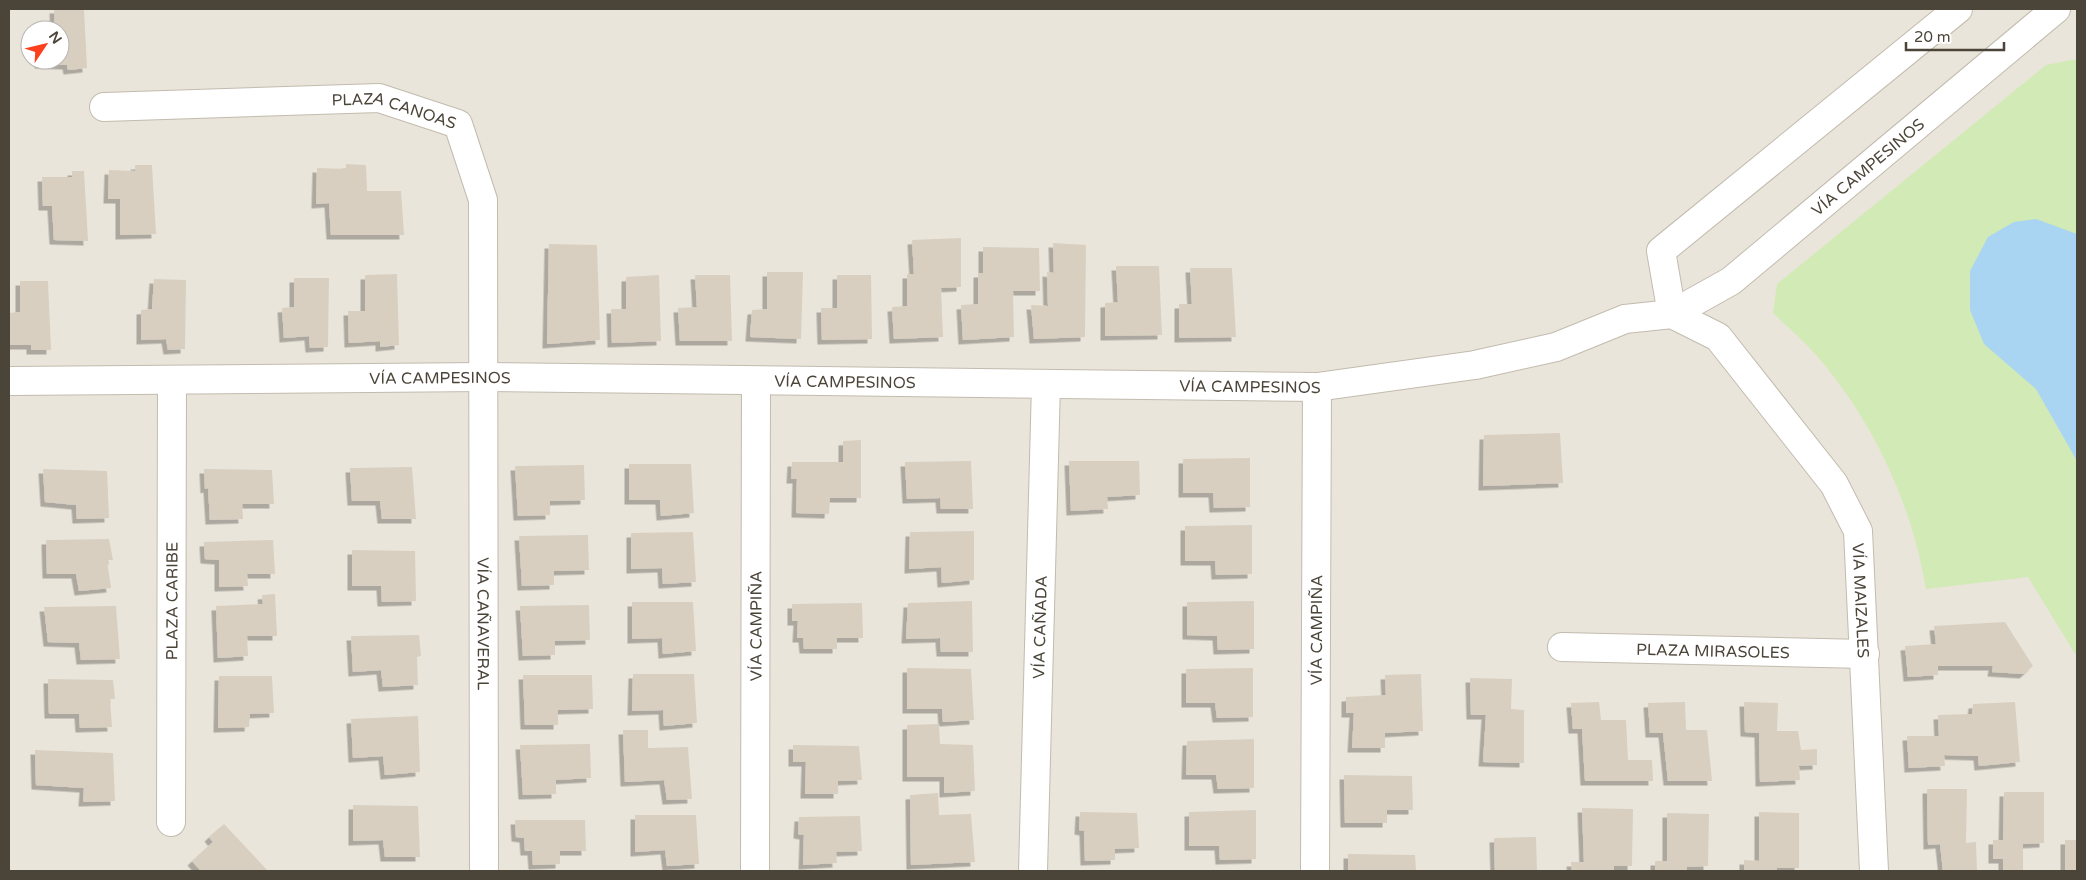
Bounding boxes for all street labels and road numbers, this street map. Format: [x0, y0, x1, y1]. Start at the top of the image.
street label: PLAZA CANOAS [331, 88, 459, 134]
street label: VÍA CAMPESINOS [1808, 114, 1929, 221]
street label: VÍA CAMPESINOS [369, 368, 511, 389]
street label: VÍA CAMPESINOS [774, 371, 916, 393]
street label: VÍA CAMPESINOS [1179, 376, 1321, 398]
street label: PLAZA CARIBE [162, 542, 183, 660]
street label: VÍA MAIZALES [1848, 543, 1873, 659]
street label: VÍA CAÑAVERAL [473, 557, 493, 690]
street label: VÍA CAMPIÑA [746, 571, 767, 681]
street label: VÍA CAÑADA [1029, 575, 1052, 679]
street label: VÍA CAMPIÑA [1307, 575, 1327, 685]
street label: PLAZA MIRASOLES [1636, 640, 1790, 663]

